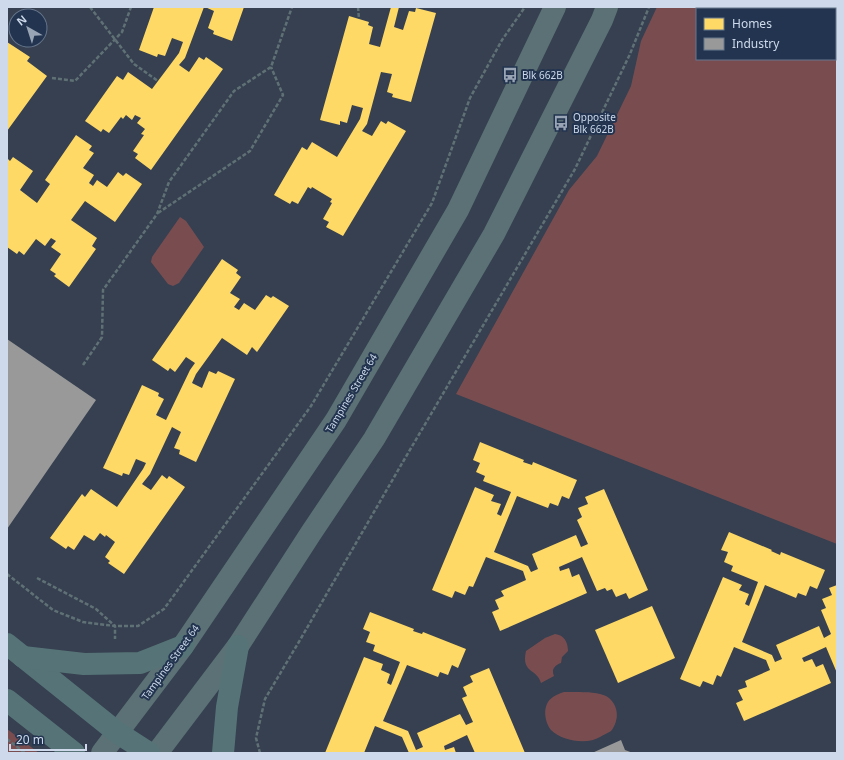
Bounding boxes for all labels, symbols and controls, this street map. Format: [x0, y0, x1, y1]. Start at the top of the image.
north arrow [8, 8, 48, 48]
legend [696, 8, 836, 60]
text: N [13, 11, 30, 28]
text: Homes [732, 15, 772, 32]
text: Industry [732, 35, 780, 52]
bus stop icon: Blk 662B [501, 66, 519, 84]
place label: Blk 662B [522, 68, 563, 82]
place label: Opposite Blk 662B [573, 110, 616, 136]
bus stop icon: Opposite Blk 662B [552, 114, 570, 132]
street label: Tampines Street 64 [322, 351, 380, 435]
street label: Tampines Street 64 [138, 621, 202, 702]
scale bar [10, 726, 86, 752]
text: 20 m [16, 731, 44, 748]

